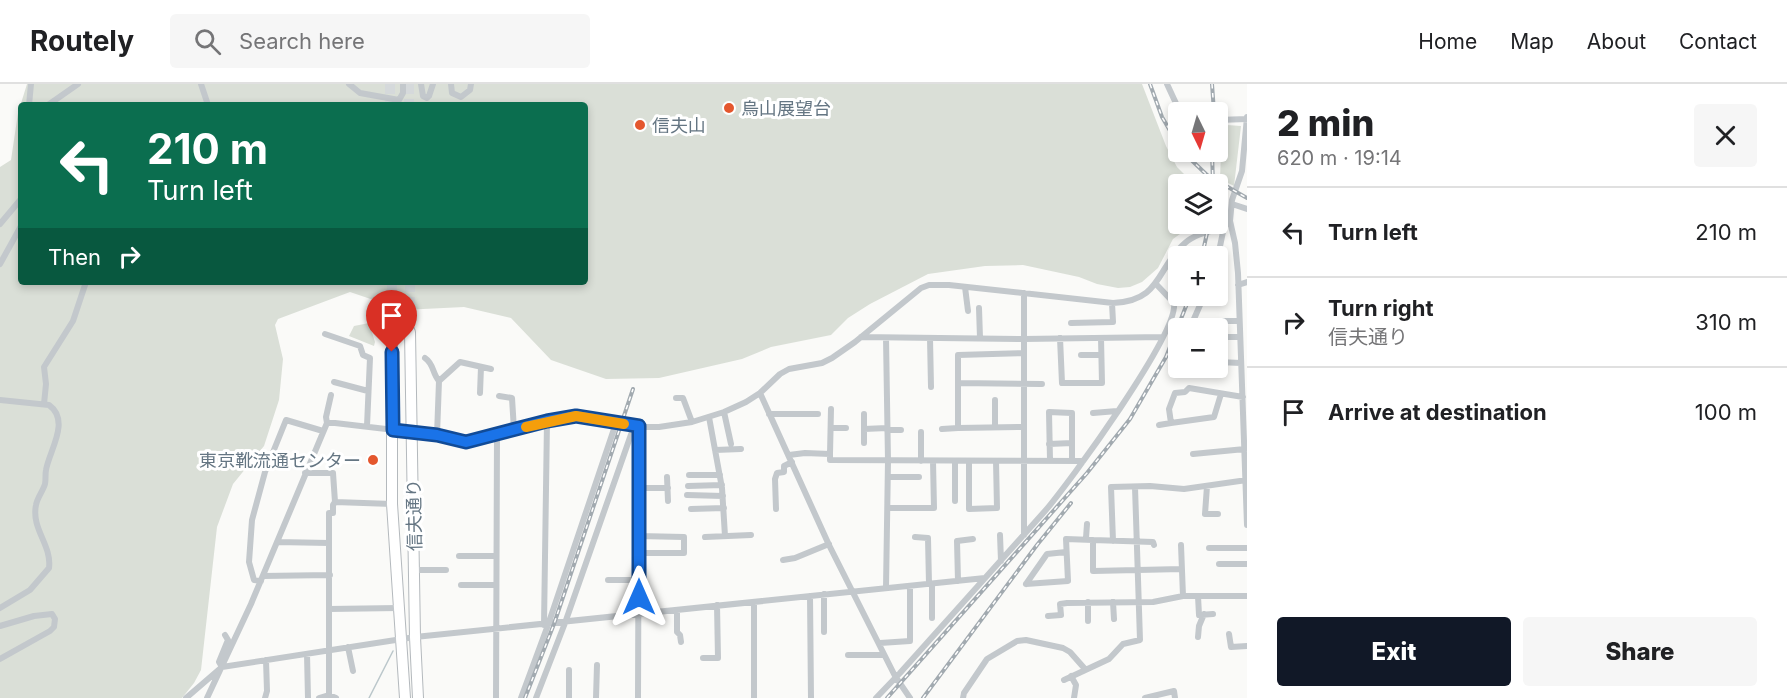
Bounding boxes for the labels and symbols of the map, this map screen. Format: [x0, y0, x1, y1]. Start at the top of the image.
place label: 烏山展望台 [741, 98, 831, 119]
marker: 烏山展望台 [722, 101, 736, 115]
north arrow [1168, 102, 1228, 162]
place label: 信夫山 [652, 115, 706, 136]
marker: 信夫山 [633, 118, 647, 132]
pin [366, 290, 417, 352]
place label: 東京靴流通センター [199, 450, 361, 471]
marker: 東京靴流通センター [366, 453, 380, 467]
street label: 信夫通り [403, 479, 425, 551]
position arrow [607, 565, 671, 629]

